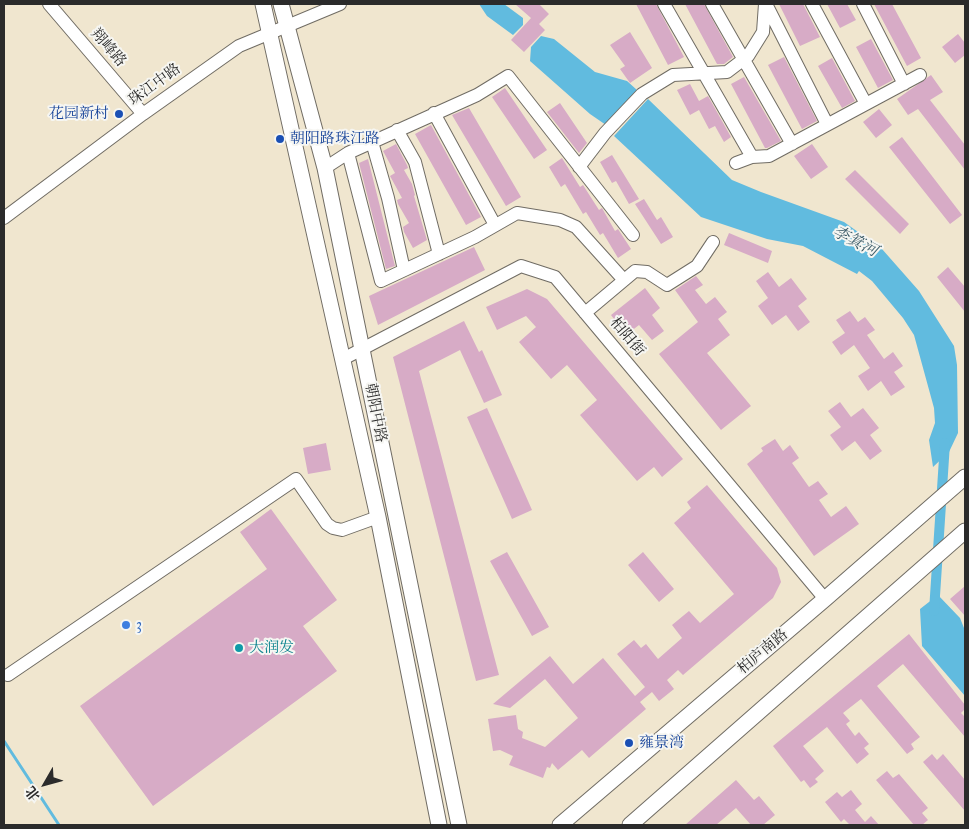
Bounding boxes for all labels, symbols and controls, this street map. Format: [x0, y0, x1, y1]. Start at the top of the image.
street label: 翔峰路 [86, 25, 130, 71]
street label: 珠江中路 [125, 60, 185, 110]
place label: 花园新村 [49, 105, 109, 123]
marker: 花园新村 [113, 108, 125, 120]
place label: 朝阳路珠江路 [290, 130, 380, 148]
marker: 朝阳路珠江路 [274, 133, 286, 145]
water label: 李箕河 [829, 223, 881, 261]
street label: 柏阳街 [606, 314, 648, 360]
street label: 朝阳中路 [360, 382, 390, 444]
place label: 3 [136, 616, 142, 634]
marker: 3 [120, 619, 132, 631]
street label: 柏庐南路 [734, 626, 792, 678]
place label: 大润发 [249, 639, 294, 657]
marker: 大润发 [233, 642, 245, 654]
place label: 雍景湾 [639, 734, 684, 752]
marker: 雍景湾 [623, 737, 635, 749]
north arrow [20, 759, 70, 809]
text: 北 [22, 783, 44, 804]

